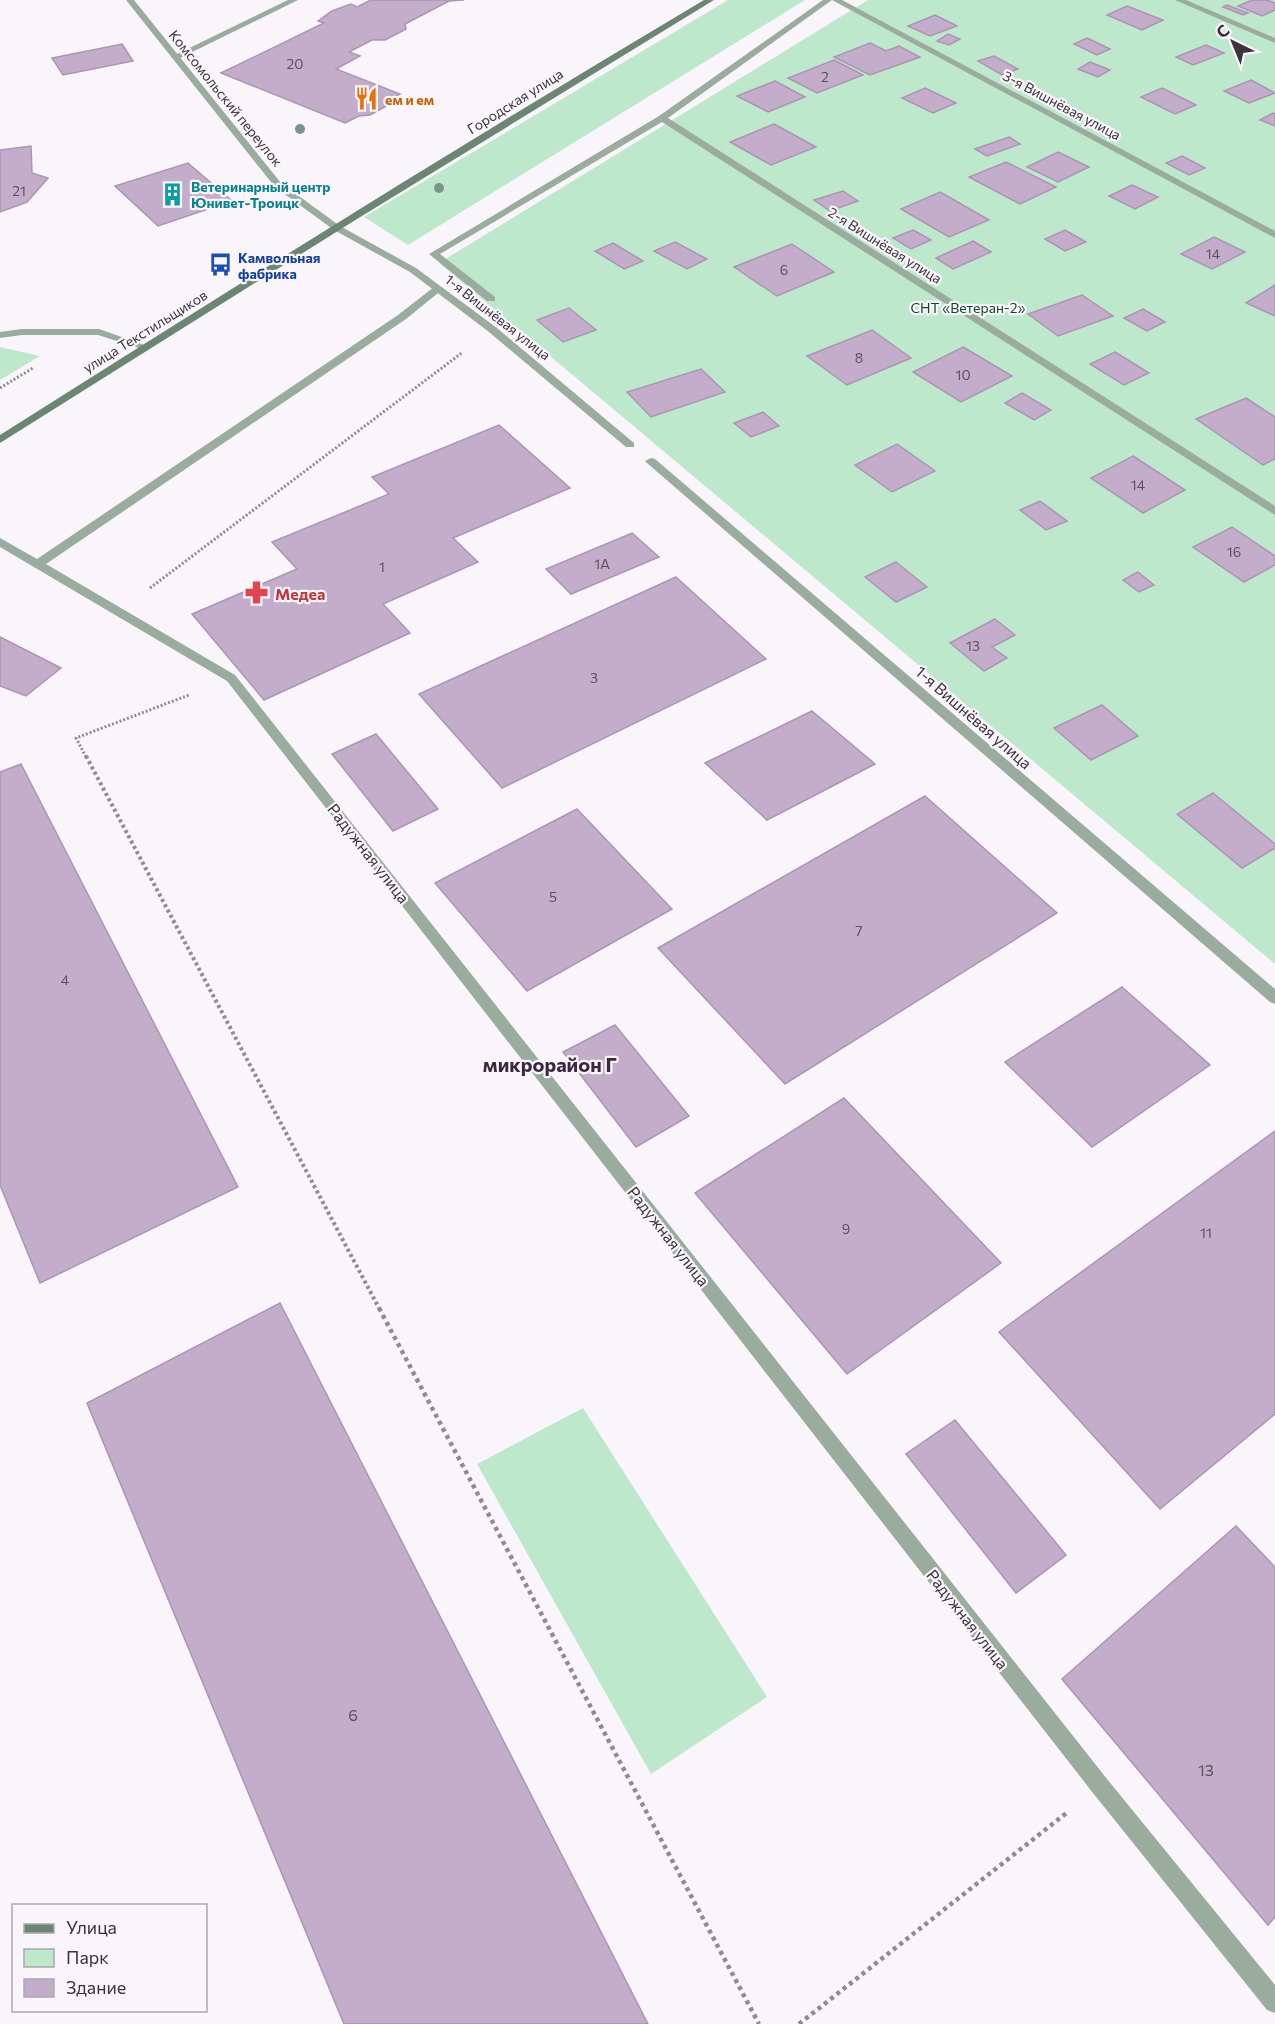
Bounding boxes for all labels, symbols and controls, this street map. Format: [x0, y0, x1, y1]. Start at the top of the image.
north arrow [1203, 12, 1263, 72]
text: С [1212, 20, 1233, 41]
street label: Комсомольский переулок [166, 26, 287, 170]
house number: 20 [287, 55, 303, 72]
street label: Городская улица [464, 65, 566, 137]
street label: 3-я Вишнёвая улица [1000, 67, 1124, 143]
house number: 2 [821, 68, 829, 85]
restaurant icon: ем и ем [354, 86, 380, 112]
place label: ем и ем [385, 91, 434, 108]
place label: Ветеринарный центр Юнивет-Троицк [191, 178, 331, 211]
building icon: Ветеринарный центр Юнивет-Троицк [160, 181, 186, 207]
house number: 21 [12, 182, 26, 199]
street label: 2-я Вишнёвая улица [825, 203, 945, 287]
house number: 14 [1206, 245, 1221, 262]
place label: Камвольная фабрика [238, 249, 320, 282]
bus stop icon: Камвольная фабрика [207, 252, 233, 278]
house number: 6 [780, 261, 788, 278]
street label: 1-я Вишнёвая улица [442, 271, 554, 363]
street label: улица Текстильщиков [80, 286, 210, 376]
park label: СНТ «Ветеран-2» [910, 299, 1026, 316]
house number: 8 [855, 349, 863, 366]
house number: 10 [955, 366, 971, 383]
house number: 14 [1131, 476, 1146, 493]
house number: 16 [1227, 543, 1241, 560]
house number: 1А [594, 555, 610, 572]
house number: 1 [379, 558, 385, 575]
pharmacy icon: Медеа [244, 580, 270, 606]
place label: Медеа [275, 584, 325, 603]
house number: 13 [966, 637, 980, 654]
street label: 1-я Вишнёвая улица [912, 661, 1036, 773]
house number: 3 [590, 669, 598, 686]
street label: Радужная улица [324, 799, 414, 907]
house number: 5 [549, 888, 557, 905]
house number: 7 [855, 922, 863, 939]
house number: 4 [61, 971, 70, 988]
district label: микрорайон Г [483, 1052, 617, 1076]
street label: Радужная улица [624, 1182, 714, 1290]
house number: 9 [842, 1220, 850, 1237]
house number: 11 [1200, 1224, 1212, 1241]
street label: Радужная улица [923, 1565, 1013, 1673]
house number: 6 [348, 1705, 358, 1724]
house number: 13 [1198, 1760, 1214, 1779]
legend [12, 1904, 207, 2012]
text: Улица [66, 1916, 117, 1938]
text: Парк [66, 1946, 109, 1968]
text: Здание [66, 1976, 126, 1998]

